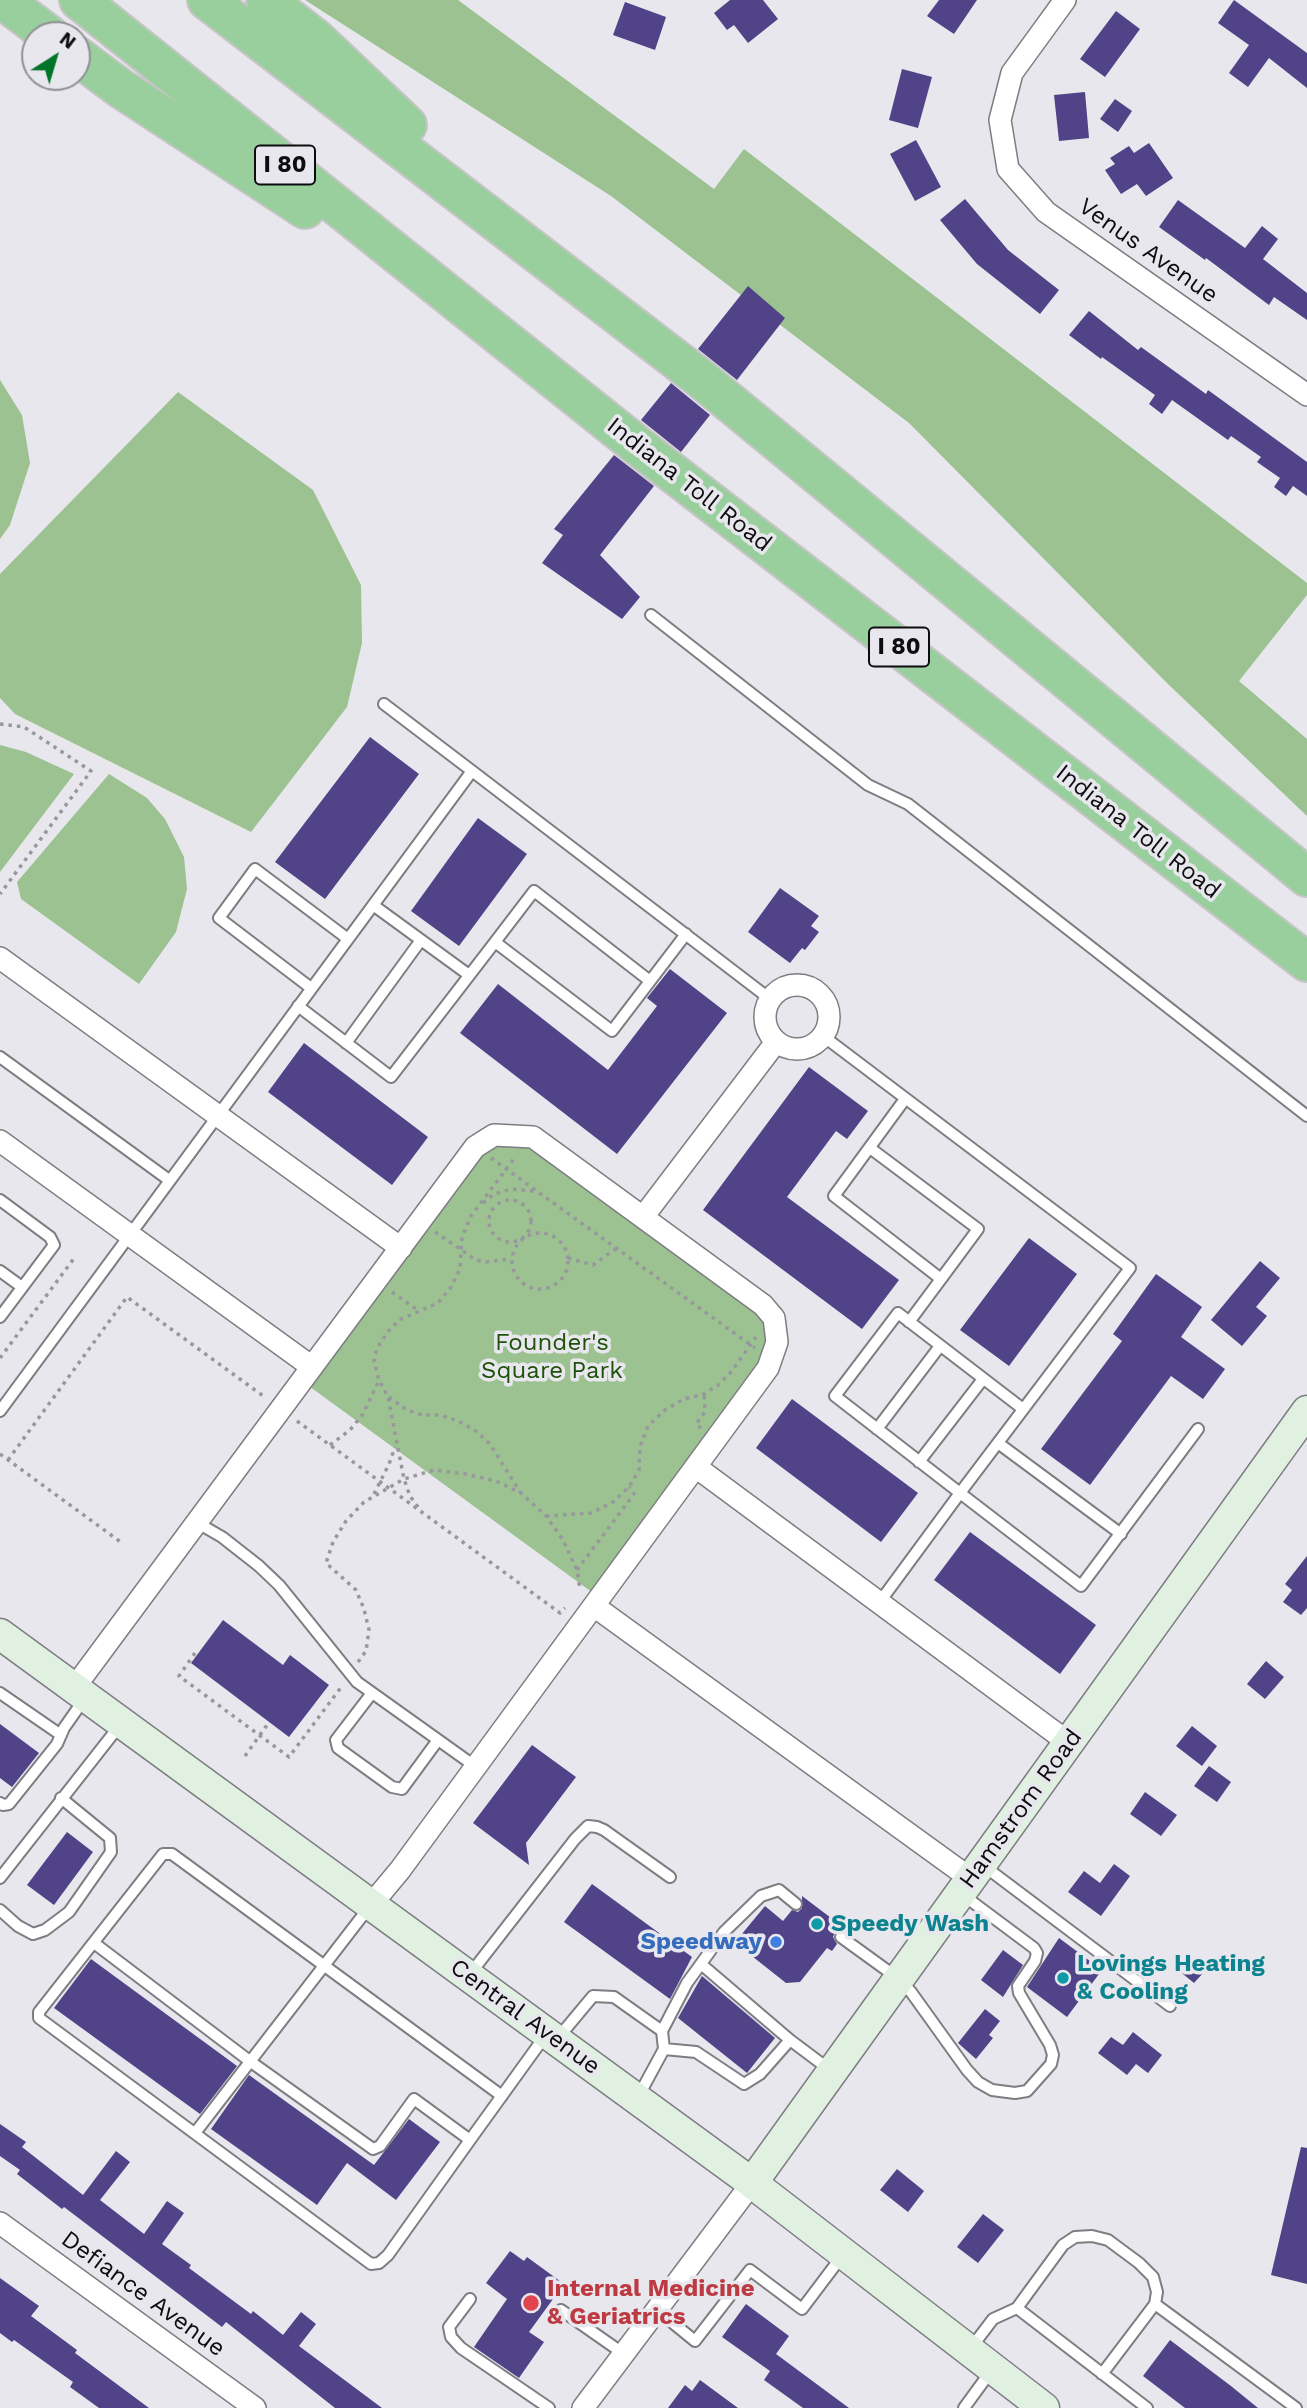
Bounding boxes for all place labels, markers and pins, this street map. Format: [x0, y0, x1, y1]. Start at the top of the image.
place label: Speedy Wash [831, 1910, 989, 1938]
marker: Speedy Wash [809, 1916, 825, 1932]
place label: Speedway [641, 1928, 762, 1956]
marker: Speedway [768, 1934, 784, 1950]
place label: Lovings Heating & Cooling [1077, 1950, 1265, 2006]
marker: Lovings Heating & Cooling [1055, 1970, 1071, 1986]
place label: Internal Medicine & Geriatrics [547, 2275, 755, 2331]
marker: Internal Medicine & Geriatrics [521, 2293, 541, 2313]

